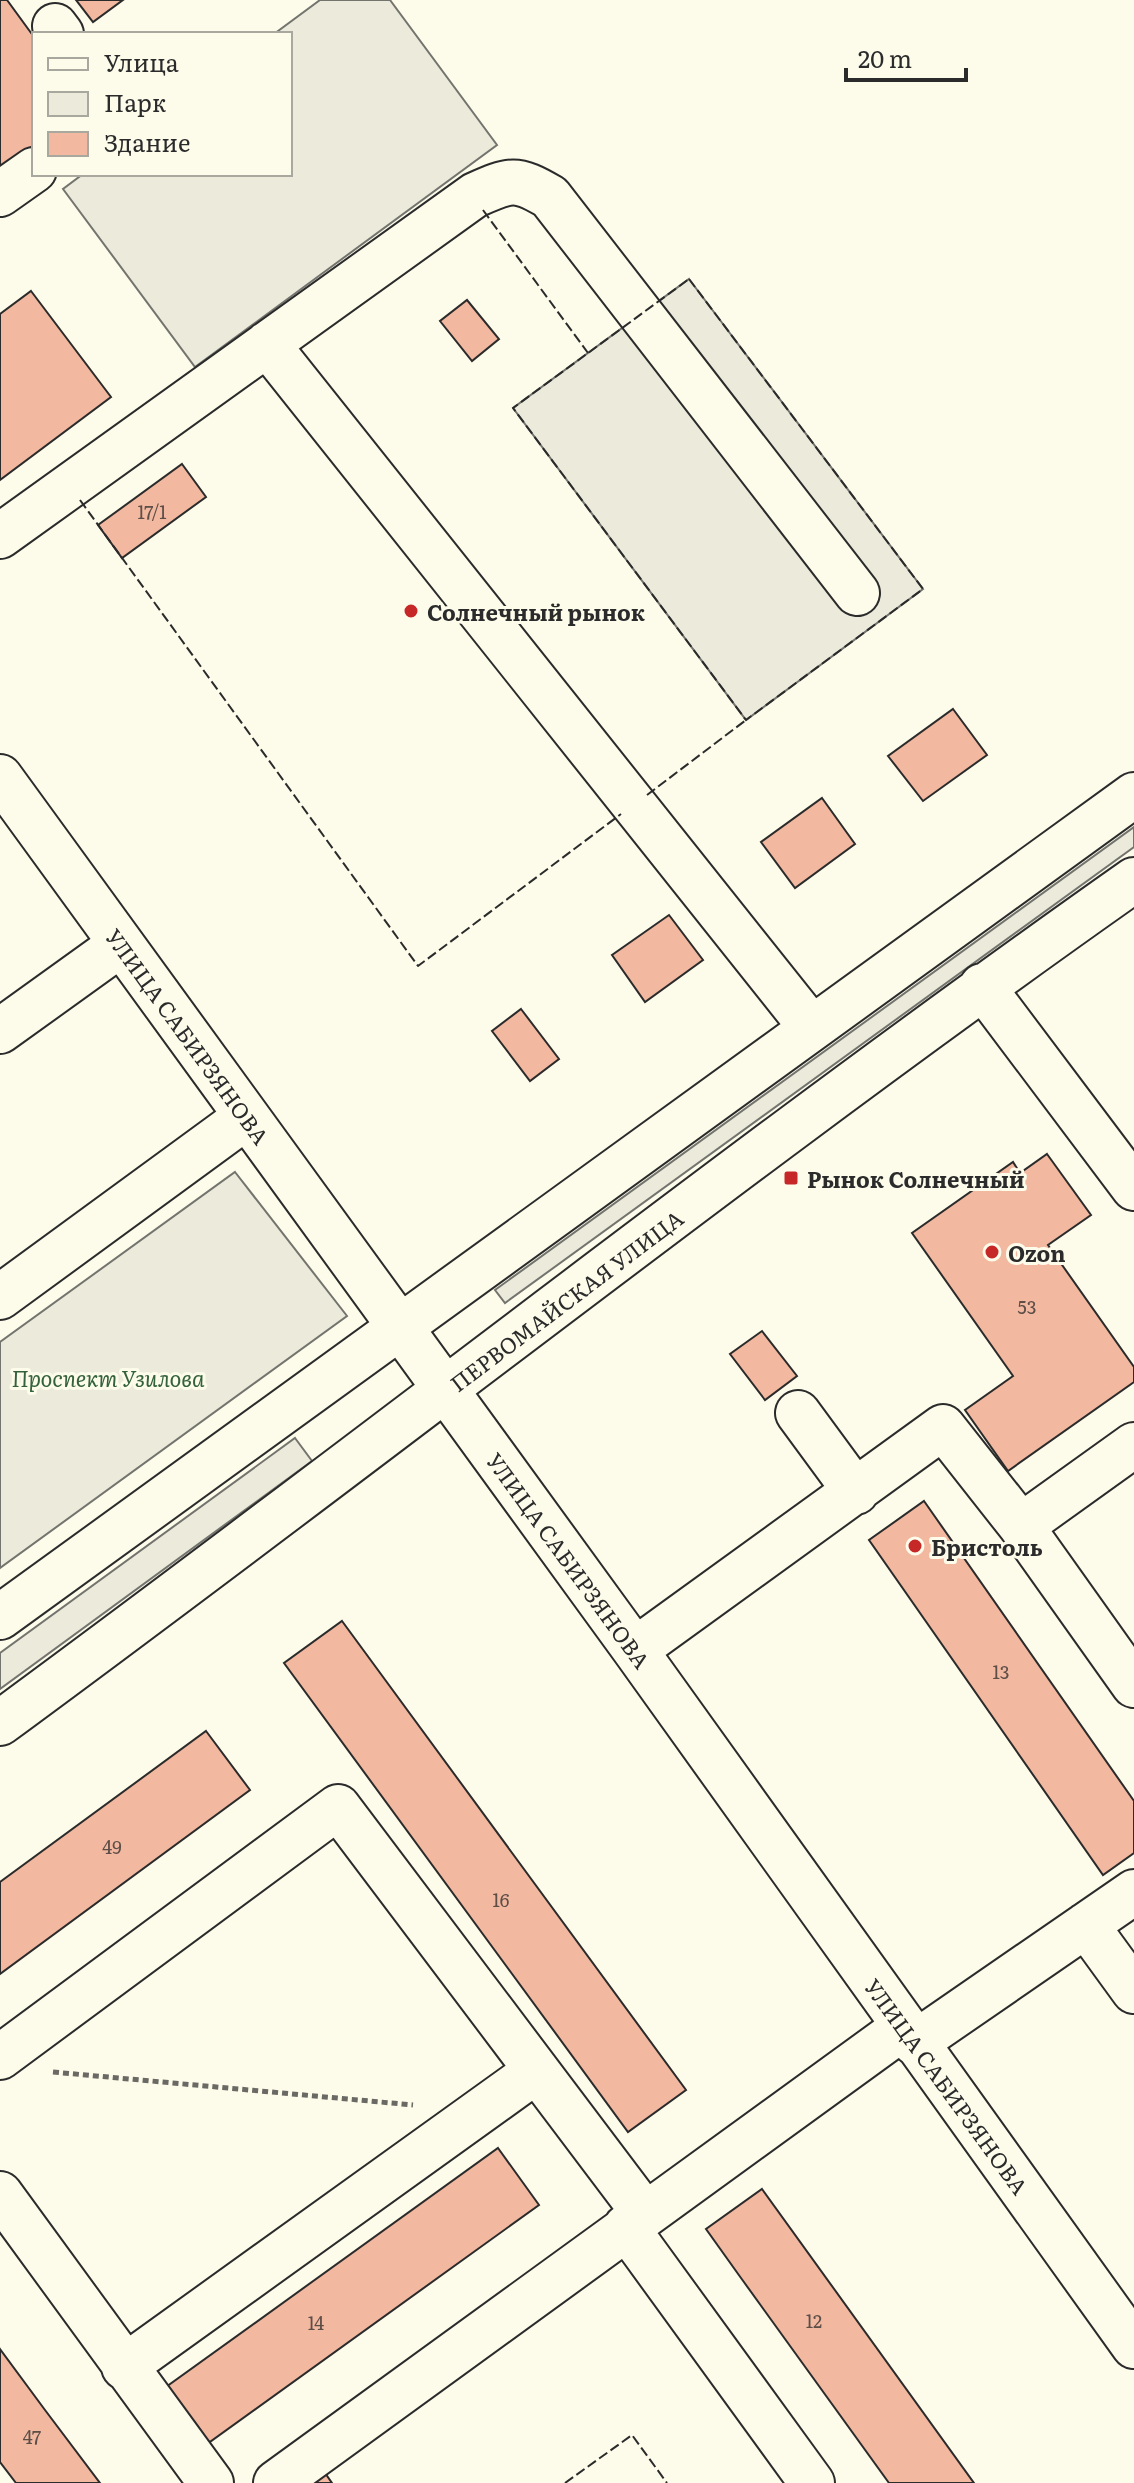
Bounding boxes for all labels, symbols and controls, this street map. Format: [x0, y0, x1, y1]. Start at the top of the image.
legend [32, 32, 292, 176]
scale bar [846, 32, 966, 82]
text: 20 m [858, 40, 912, 75]
text: Улица [104, 44, 179, 79]
text: Парк [104, 84, 166, 119]
text: Здание [104, 124, 190, 159]
house number: 17/1 [137, 498, 167, 525]
place label: Солнечный рынок [427, 595, 646, 628]
marker: Солнечный рынок [402, 602, 420, 620]
street label: УЛИЦА САБИРЗЯНОВА [98, 921, 278, 1151]
place label: Рынок Солнечный [807, 1162, 1025, 1195]
marker: Рынок Солнечный [782, 1169, 800, 1187]
street label: ПЕРВОМАЙСКАЯ УЛИЦА [442, 1201, 690, 1399]
place label: Ozon [1008, 1236, 1065, 1269]
marker: Ozon [983, 1243, 1001, 1261]
house number: 53 [1018, 1293, 1036, 1320]
park label: Проспект Узилова [11, 1361, 205, 1394]
street label: УЛИЦА САБИРЗЯНОВА [479, 1445, 659, 1675]
place label: Бристоль [931, 1530, 1043, 1563]
marker: Бристоль [906, 1537, 924, 1555]
house number: 13 [992, 1658, 1010, 1685]
house number: 49 [102, 1833, 122, 1860]
house number: 16 [493, 1886, 510, 1913]
street label: УЛИЦА САБИРЗЯНОВА [857, 1971, 1037, 2201]
house number: 12 [806, 2307, 822, 2334]
house number: 14 [308, 2309, 324, 2336]
house number: 47 [23, 2423, 41, 2450]

